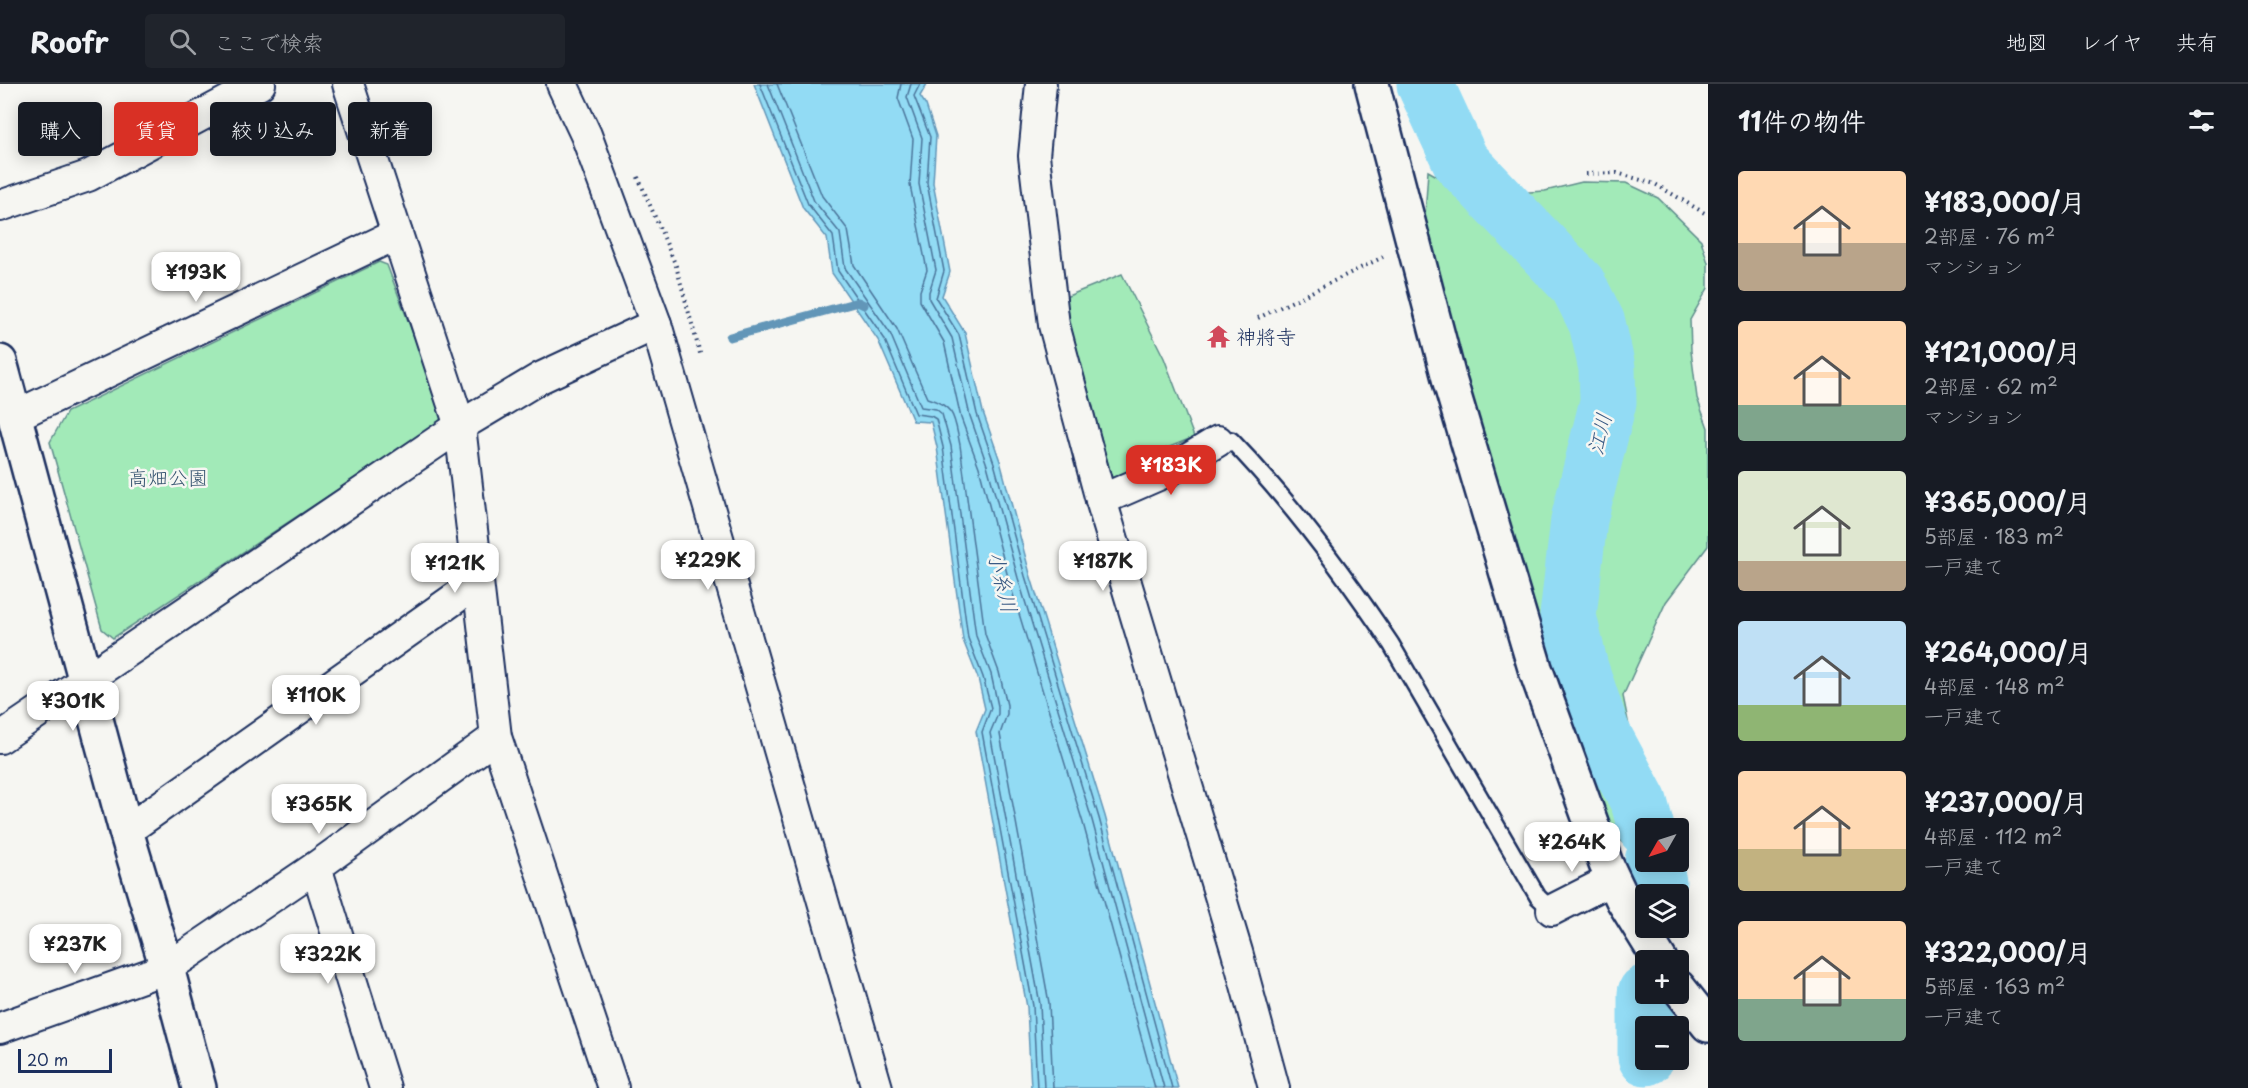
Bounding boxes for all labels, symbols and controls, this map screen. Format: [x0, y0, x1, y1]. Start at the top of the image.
search box [145, 14, 565, 68]
text: Roofr [30, 20, 109, 63]
icon: search [166, 25, 199, 58]
text: ここで検索 [214, 25, 324, 58]
text: 地図 [2006, 25, 2048, 57]
text: レイヤ [2081, 25, 2143, 57]
text: 共有 [2176, 25, 2218, 57]
text: 11件の物件 [1738, 101, 1866, 140]
chip: 購入 [18, 102, 102, 156]
chip: 賃貸 [114, 102, 198, 156]
chip: 絞り込み [210, 102, 336, 156]
chip: 新着 [348, 102, 432, 156]
icon: filters [2185, 104, 2218, 137]
text: ¥183,000/月 [1924, 182, 2086, 221]
icon: home [1786, 195, 1858, 267]
text: 2部屋 · 76 m² [1924, 221, 2055, 251]
text: マンション [1924, 251, 2023, 281]
pin: ¥193K [154, 252, 238, 303]
text: ¥193K [165, 256, 227, 286]
place label: 神將寺 [1236, 321, 1296, 351]
temple icon: 神將寺 [1205, 324, 1231, 350]
text: ¥121,000/月 [1924, 332, 2081, 371]
icon: home [1786, 345, 1858, 417]
text: 2部屋 · 62 m² [1924, 371, 2058, 401]
text: マンション [1924, 401, 2023, 431]
water label: 江川 [1577, 409, 1619, 458]
pin: ¥183K [1129, 445, 1213, 496]
text: ¥183K [1140, 449, 1202, 479]
park label: 高畑公園 [128, 462, 208, 492]
text: ¥365,000/月 [1924, 482, 2092, 521]
icon: home [1786, 495, 1858, 567]
text: 5部屋 · 183 m² [1924, 521, 2064, 551]
pin: ¥229K [666, 540, 750, 591]
pin: ¥187K [1061, 541, 1145, 592]
pin: ¥121K [413, 543, 497, 594]
text: ¥229K [675, 544, 741, 574]
text: ¥187K [1073, 545, 1133, 575]
text: ¥121K [425, 547, 485, 577]
water label: 小糸川 [981, 547, 1027, 616]
text: 一戸建て [1924, 551, 2004, 581]
text: ¥264,000/月 [1924, 632, 2092, 671]
icon: home [1786, 645, 1858, 717]
text: 4部屋 · 148 m² [1924, 671, 2065, 701]
pin: ¥110K [274, 675, 358, 726]
text: ¥110K [286, 679, 346, 709]
pin: ¥301K [31, 681, 115, 732]
text: ¥301K [41, 685, 105, 715]
text: 一戸建て [1924, 701, 2004, 731]
text: ¥237,000/月 [1924, 782, 2088, 821]
pin: ¥365K [277, 784, 361, 835]
text: ¥365K [286, 788, 352, 818]
icon: home [1786, 795, 1858, 867]
north arrow [1635, 818, 1689, 872]
map controls [1635, 818, 1689, 1070]
text: 4部屋 · 112 m² [1924, 821, 2062, 851]
pin: ¥264K [1530, 822, 1614, 873]
text: ¥264K [1538, 826, 1606, 856]
text: 一戸建て [1924, 851, 2004, 881]
button: layers [1635, 884, 1689, 938]
pin: ¥237K [33, 924, 117, 975]
text: ¥237K [43, 928, 107, 958]
text: ¥322,000/月 [1924, 932, 2092, 971]
pin: ¥322K [286, 934, 370, 985]
text: ¥322K [294, 938, 362, 968]
icon: home [1786, 945, 1858, 1017]
button: + [1635, 950, 1689, 1004]
text: 5部屋 · 163 m² [1924, 971, 2065, 1001]
text: 一戸建て [1924, 1001, 2004, 1031]
button: − [1635, 1016, 1689, 1070]
scale bar [18, 1046, 112, 1074]
text: 20 m [27, 1047, 68, 1071]

